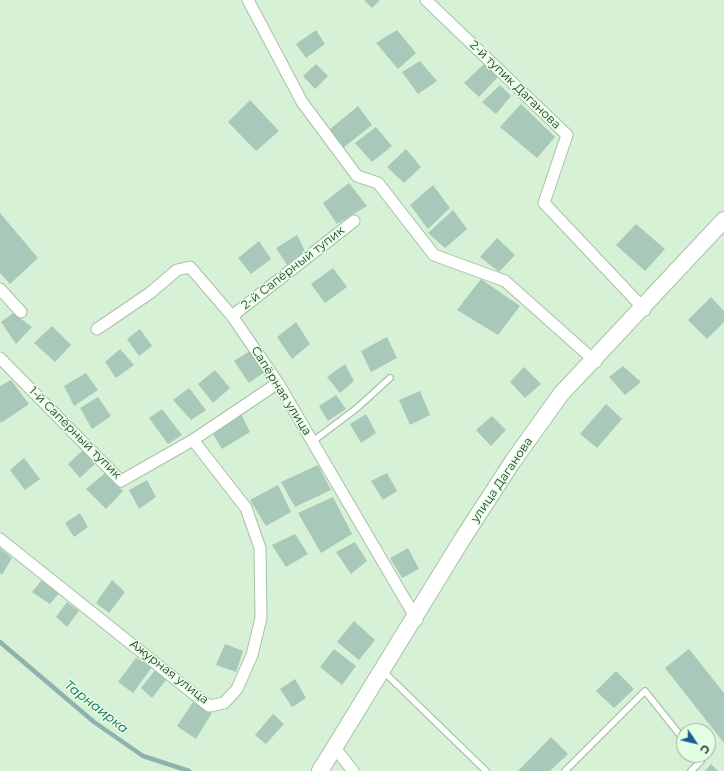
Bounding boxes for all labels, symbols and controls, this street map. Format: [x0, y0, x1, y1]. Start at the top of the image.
street label: 2-й тупик Даганова [467, 38, 563, 132]
street label: 2-й Сапёрный тупик [239, 223, 347, 313]
street label: Сапёрная улица [248, 344, 314, 438]
street label: 1-й Сапёрный тупик [26, 384, 124, 482]
street label: улица Даганова [468, 435, 536, 525]
street label: Ажурная улица [127, 637, 211, 707]
water label: Тарнаирка [61, 677, 131, 737]
north arrow [676, 723, 716, 763]
text: С [697, 742, 713, 757]

